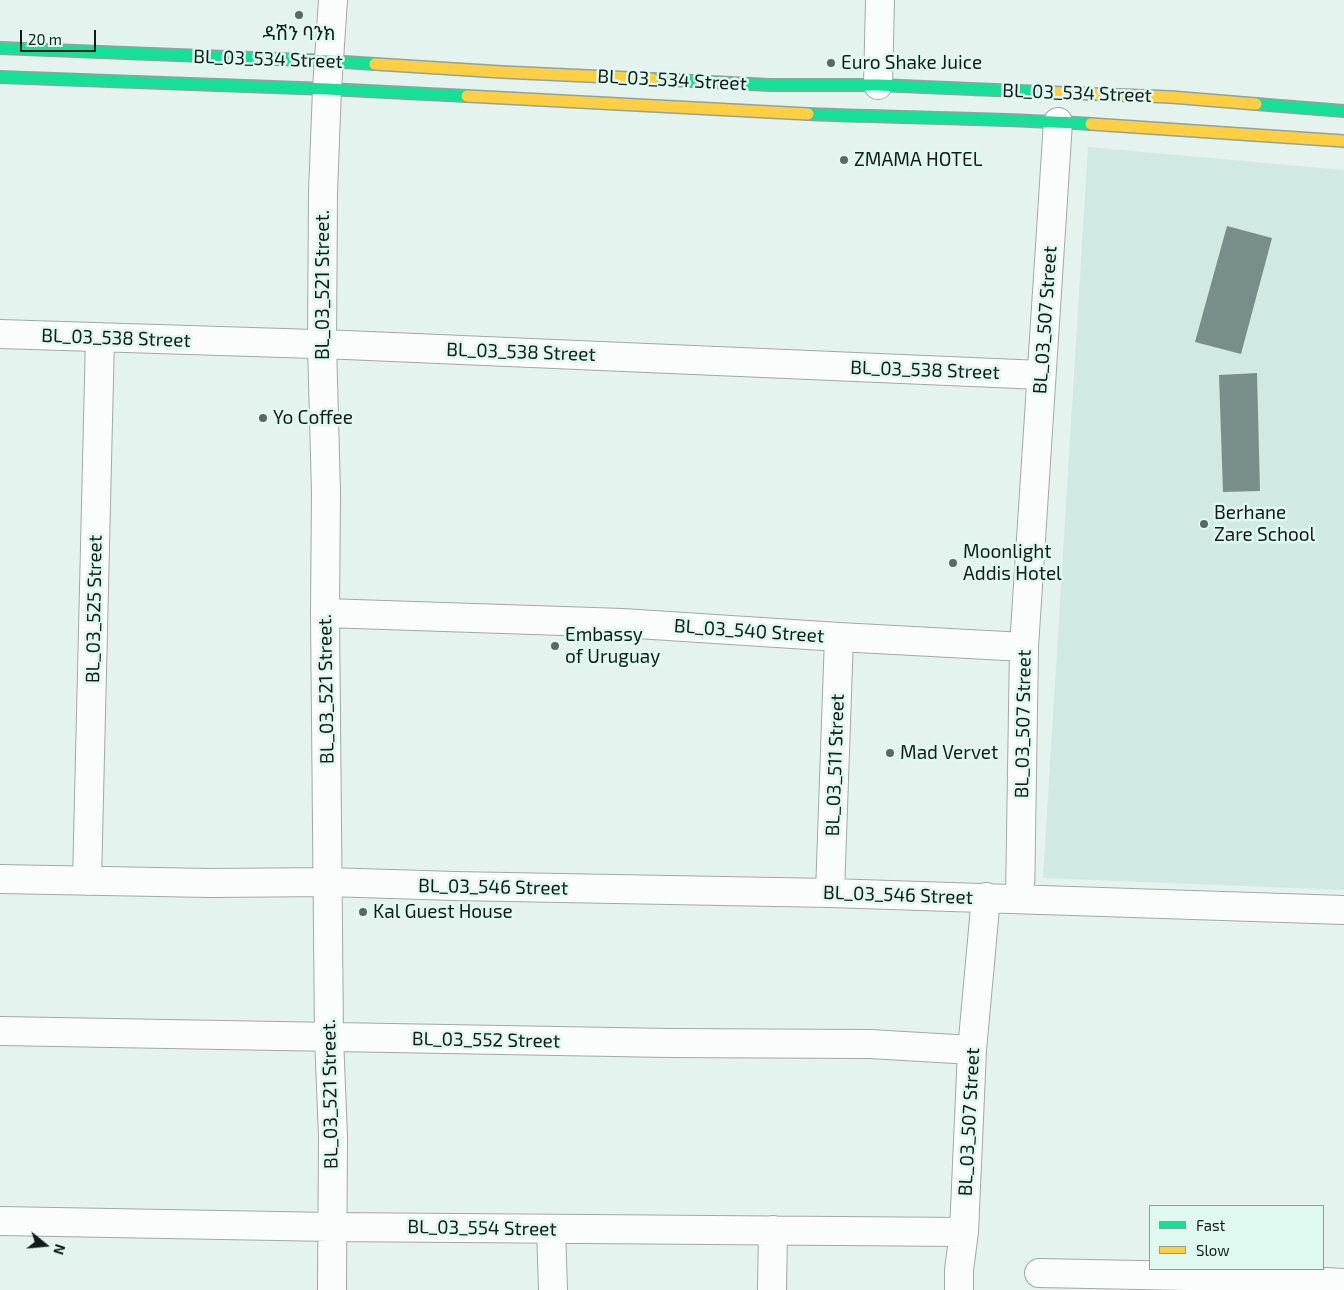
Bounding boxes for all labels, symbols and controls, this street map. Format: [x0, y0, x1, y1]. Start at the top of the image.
marker: ዳሽን ባንክ [293, 9, 305, 21]
scale bar [22, 20, 99, 52]
place label: ዳሽን ባንክ [263, 23, 335, 45]
text: 20 m [28, 30, 62, 48]
street label: BL_03_534 Street [193, 45, 343, 73]
place label: Euro Shake Juice [841, 52, 982, 74]
marker: Euro Shake Juice [825, 57, 837, 69]
street label: BL_03_534 Street [597, 65, 747, 95]
street label: BL_03_534 Street [1002, 79, 1152, 107]
place label: ZMAMA HOTEL [854, 149, 983, 171]
marker: ZMAMA HOTEL [838, 154, 850, 166]
street label: BL_03_521 Street. [312, 210, 334, 360]
street label: BL_03_507 Street [1028, 245, 1062, 395]
street label: BL_03_538 Street [41, 324, 191, 352]
street label: BL_03_538 Street [446, 338, 596, 366]
street label: BL_03_538 Street [850, 356, 1000, 384]
place label: Yo Coffee [273, 407, 353, 429]
marker: Yo Coffee [257, 412, 269, 424]
place label: Berhane Zare School [1214, 502, 1315, 546]
marker: Berhane Zare School [1198, 518, 1210, 530]
street label: BL_03_525 Street [81, 535, 107, 683]
place label: Moonlight Addis Hotel [963, 541, 1062, 585]
marker: Moonlight Addis Hotel [947, 557, 959, 569]
street label: BL_03_521 Street. [313, 614, 339, 764]
street label: BL_03_540 Street [673, 614, 825, 648]
place label: Embassy of Uruguay [565, 624, 660, 668]
marker: Embassy of Uruguay [549, 640, 561, 652]
street label: BL_03_507 Street [1010, 650, 1036, 798]
street label: BL_03_511 Street [821, 693, 849, 837]
place label: Mad Vervet [900, 742, 998, 764]
marker: Mad Vervet [884, 747, 896, 759]
street label: BL_03_546 Street [418, 874, 568, 900]
street label: BL_03_546 Street [823, 881, 973, 909]
place label: Kal Guest House [373, 901, 513, 923]
marker: Kal Guest House [357, 906, 369, 918]
street label: BL_03_521 Street. [317, 1019, 343, 1169]
street label: BL_03_552 Street [412, 1027, 560, 1053]
street label: BL_03_507 Street [954, 1047, 984, 1197]
legend [1149, 1205, 1324, 1270]
street label: BL_03_554 Street [407, 1215, 557, 1241]
text: Fast [1196, 1216, 1225, 1234]
north arrow [20, 1220, 70, 1270]
text: Slow [1196, 1241, 1230, 1259]
text: N [50, 1242, 69, 1257]

